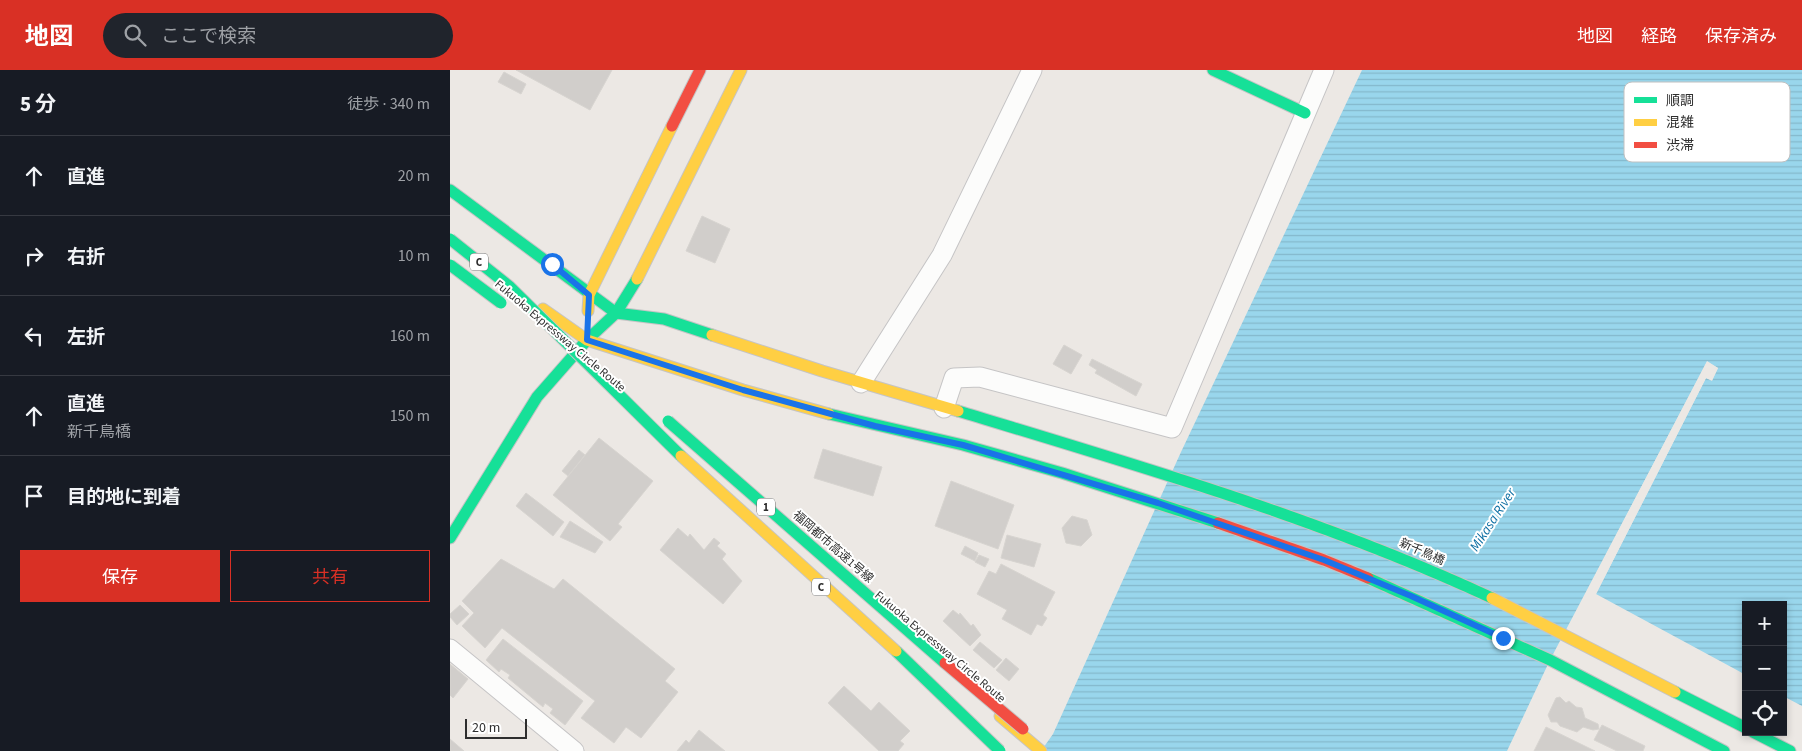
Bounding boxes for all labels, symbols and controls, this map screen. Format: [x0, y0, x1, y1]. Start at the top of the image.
search box [103, 13, 453, 58]
text: 地図 [25, 19, 73, 54]
icon: search [121, 21, 149, 49]
text: ここで検索 [161, 23, 256, 50]
text: 地図 [1577, 24, 1613, 49]
text: 経路 [1641, 24, 1677, 49]
text: 保存済み [1705, 24, 1777, 49]
legend [1624, 82, 1790, 162]
text: 5 分 [20, 89, 56, 119]
text: 順調 [1666, 91, 1694, 111]
text: 徒歩 · 340 m [347, 93, 430, 115]
text: 混雑 [1666, 113, 1694, 133]
text: 渋滞 [1666, 136, 1694, 156]
icon: ahead [20, 162, 48, 190]
text: 直進 [67, 164, 105, 191]
text: 20 m [398, 165, 430, 187]
icon: right [20, 242, 48, 270]
text: 右折 [67, 244, 105, 271]
text: 10 m [398, 245, 430, 267]
road number: C [470, 253, 488, 270]
route start [541, 253, 564, 276]
street label: Fukuoka Expressway Circle Route [491, 276, 629, 396]
icon: left [20, 322, 48, 350]
text: 左折 [67, 324, 105, 351]
text: 160 m [390, 325, 430, 347]
text: 直進 [67, 391, 105, 418]
icon: ahead [20, 402, 48, 430]
text: 150 m [390, 405, 430, 427]
text: 新千鳥橋 [67, 421, 131, 443]
icon: arrive [20, 482, 48, 510]
water label: Mikasa River [1465, 483, 1522, 556]
text: 目的地に到着 [67, 484, 181, 511]
road number: 1 [757, 498, 775, 516]
street label: 福岡都市高速1号線 [789, 507, 877, 587]
street label: 新千鳥橋 [1397, 534, 1447, 570]
button: 保存 [20, 550, 220, 602]
button: 共有 [230, 550, 430, 602]
road number: C [812, 578, 830, 596]
street label: Fukuoka Expressway Circle Route [871, 587, 1009, 707]
map controls [1742, 601, 1787, 736]
button: + [1742, 601, 1787, 646]
route end [1492, 627, 1515, 650]
button: − [1742, 646, 1787, 691]
button: locate [1742, 691, 1787, 736]
scale bar [465, 716, 528, 739]
text: 20 m [472, 718, 500, 738]

